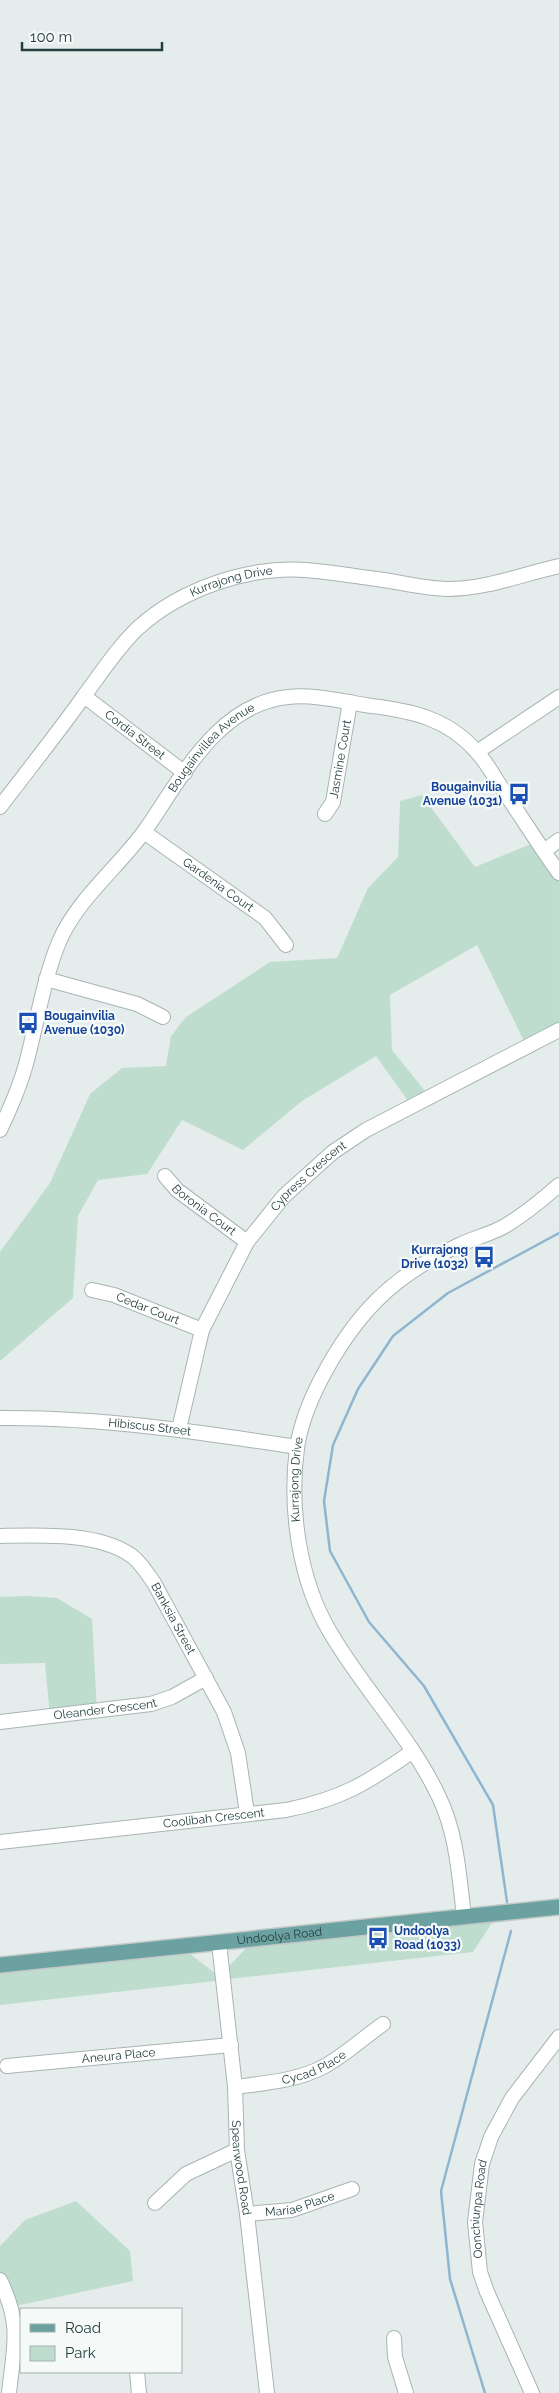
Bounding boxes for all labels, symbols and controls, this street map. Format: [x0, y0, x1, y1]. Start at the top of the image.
scale bar [22, 20, 162, 52]
text: 100 m [30, 28, 72, 46]
street label: Kurrajong Drive [188, 564, 273, 600]
street label: Bougainvillea Avenue [165, 700, 257, 795]
street label: Cordia Street [102, 707, 168, 762]
street label: Jasmine Court [327, 719, 354, 799]
place label: Bougainvilia Avenue (1031) [423, 780, 502, 808]
bus stop icon: Bougainvilia Avenue (1031) [506, 781, 532, 807]
street label: Gardenia Court [180, 855, 256, 915]
place label: Bougainvilia Avenue (1030) [44, 1009, 125, 1037]
bus stop icon: Bougainvilia Avenue (1030) [15, 1010, 41, 1036]
street label: Cypress Crescent [268, 1138, 349, 1214]
street label: Boronia Court [169, 1182, 239, 1238]
place label: Kurrajong Drive (1032) [401, 1243, 468, 1271]
bus stop icon: Kurrajong Drive (1032) [471, 1244, 497, 1270]
street label: Cedar Court [114, 1290, 182, 1327]
street label: Hibiscus Street [108, 1415, 192, 1439]
street label: Kurrajong Drive [287, 1436, 306, 1523]
street label: Banksia Street [148, 1580, 198, 1657]
street label: Oleander Crescent [53, 1695, 159, 1723]
street label: Coolibah Crescent [162, 1805, 265, 1831]
place label: Undoolya Road (1033) [394, 1924, 461, 1952]
street label: Undoolya Road [236, 1925, 323, 1947]
bus stop icon: Undoolya Road (1033) [365, 1925, 391, 1951]
street label: Aneura Place [81, 2045, 156, 2066]
street label: Cycad Place [281, 2047, 349, 2087]
street label: Spearwood Road [229, 2120, 254, 2216]
street label: Oonchiunpa Road [468, 2158, 490, 2259]
street label: Mariae Place [265, 2189, 336, 2219]
legend [20, 2308, 182, 2373]
text: Road [65, 2319, 101, 2337]
text: Park [65, 2344, 96, 2362]

